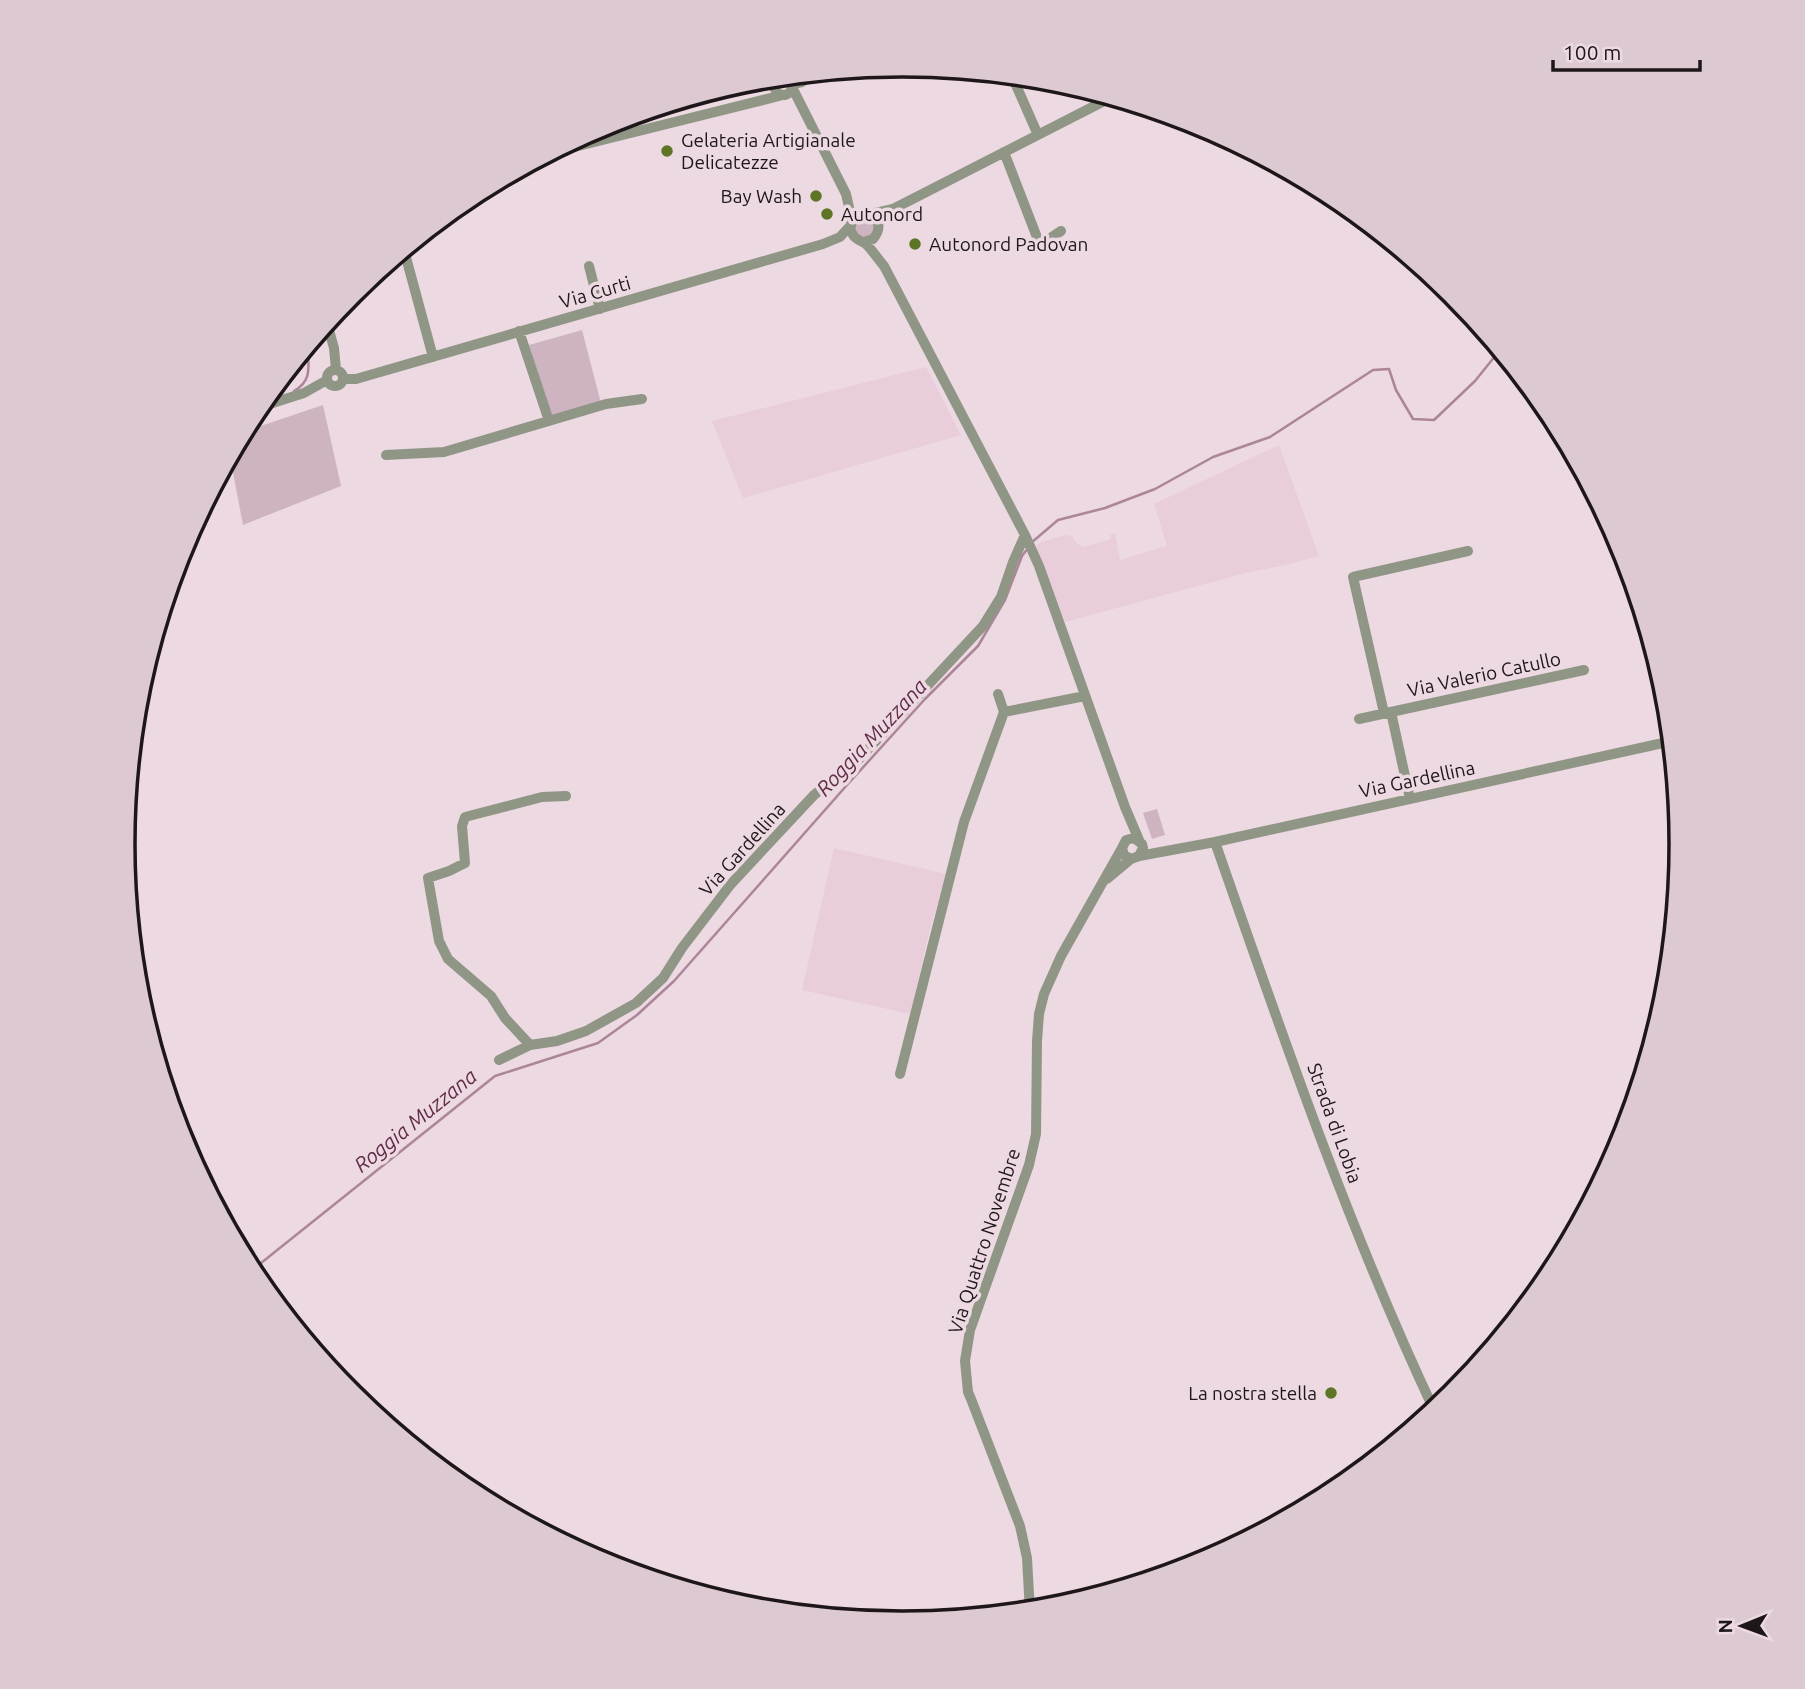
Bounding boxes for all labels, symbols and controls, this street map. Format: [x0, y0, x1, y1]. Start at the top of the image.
scale bar [1553, 28, 1700, 72]
text: 100 m [1563, 40, 1621, 64]
place label: Gelateria Artigianale Delicatezze [681, 129, 856, 173]
marker: Gelateria Artigianale Delicatezze [659, 143, 675, 159]
place label: Bay Wash [721, 185, 802, 207]
marker: Bay Wash [808, 188, 824, 204]
place label: Autonord [841, 203, 923, 225]
marker: Autonord [819, 206, 835, 222]
place label: Autonord Padovan [929, 233, 1088, 255]
marker: Autonord Padovan [907, 236, 923, 252]
street label: Via Curti [557, 271, 633, 313]
street label: Via Valerio Catullo [1405, 647, 1563, 701]
water label: Roggia Muzzana [811, 674, 931, 800]
street label: Via Gardellina [1357, 756, 1477, 802]
street label: Via Gardellina [694, 798, 790, 900]
street label: Strada di Lobia [1303, 1060, 1367, 1186]
water label: Roggia Muzzana [349, 1063, 481, 1177]
street label: Via Quattro Novembre [944, 1145, 1024, 1337]
place label: La nostra stella [1188, 1382, 1317, 1404]
marker: La nostra stella [1323, 1385, 1339, 1401]
north arrow [1707, 1591, 1777, 1661]
text: N [1714, 1619, 1736, 1634]

